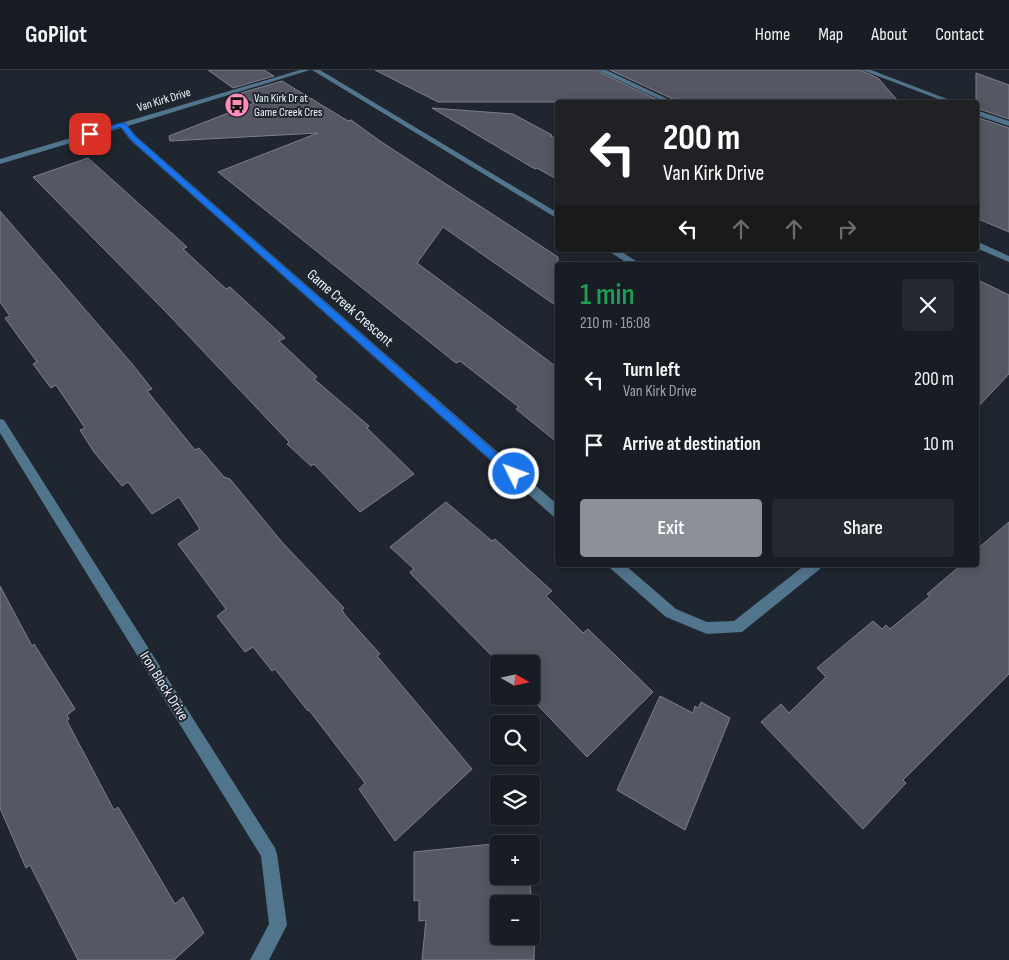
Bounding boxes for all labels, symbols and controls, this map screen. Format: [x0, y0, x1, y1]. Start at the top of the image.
text: GoPilot [25, 20, 87, 49]
text: Home [755, 24, 790, 45]
text: Map [818, 24, 843, 45]
text: About [871, 24, 907, 45]
text: Contact [935, 24, 984, 45]
street label: Van Kirk Drive [135, 85, 193, 115]
place label: Van Kirk Dr at Game Creek Cres [254, 91, 322, 120]
bus stop icon: Van Kirk Dr at Game Creek Cres [224, 92, 250, 118]
pin [69, 113, 111, 155]
text: 200 m [663, 117, 740, 160]
icon: arrive [76, 120, 104, 148]
icon: left [580, 120, 645, 185]
text: Van Kirk Drive [663, 160, 764, 187]
icon: left [674, 215, 702, 243]
icon: ahead [727, 215, 755, 243]
icon: ahead [780, 215, 808, 243]
icon: right [833, 215, 861, 243]
street label: Game Creek Crescent [303, 265, 397, 351]
text: 1 min [580, 277, 635, 313]
button: close [902, 279, 954, 331]
text: 210 m · 16:08 [580, 314, 650, 333]
text: Turn left [623, 359, 680, 382]
icon: left [580, 366, 608, 394]
text: 200 m [914, 368, 954, 391]
text: Van Kirk Drive [623, 382, 697, 401]
icon: arrive [580, 431, 608, 459]
text: Arrive at destination [623, 433, 761, 456]
text: 10 m [924, 433, 954, 456]
position arrow [487, 447, 539, 499]
button: Exit [580, 499, 762, 557]
button: Share [772, 499, 954, 557]
street label: Iron Block Drive [135, 648, 193, 724]
north arrow [490, 655, 540, 705]
map controls [490, 655, 540, 945]
button: search [490, 715, 540, 765]
button: layers [490, 775, 540, 825]
button: + [490, 835, 540, 885]
button: − [490, 895, 540, 945]

